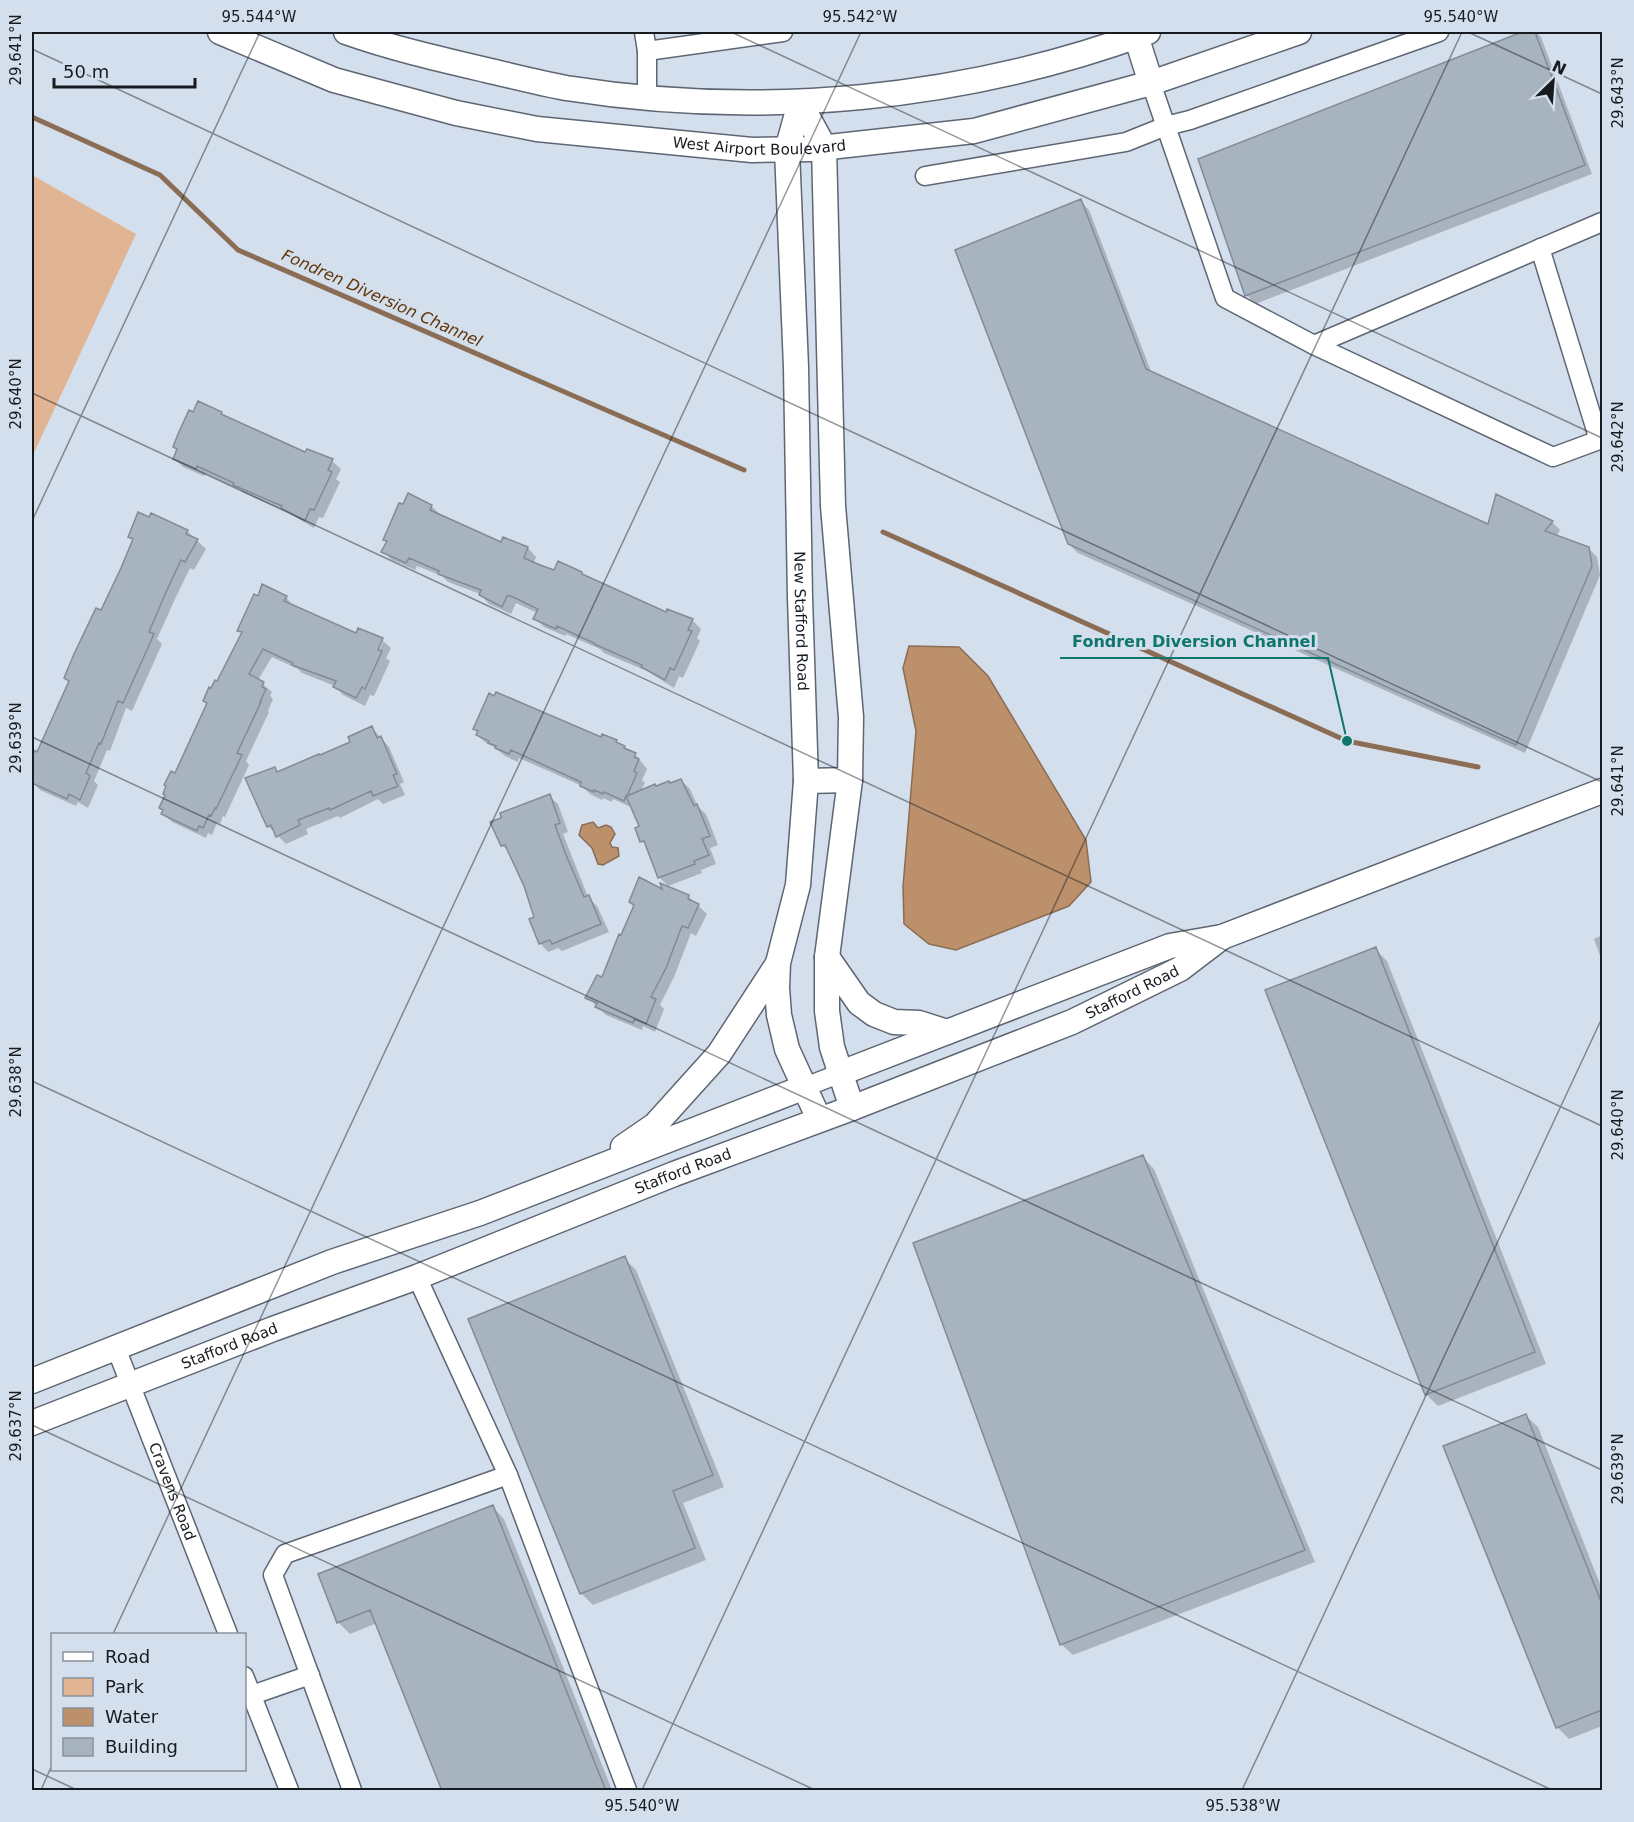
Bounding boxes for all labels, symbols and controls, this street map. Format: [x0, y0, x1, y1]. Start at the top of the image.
text: 95.544°W [222, 8, 297, 26]
text: 95.542°W [823, 8, 898, 26]
text: 95.540°W [1424, 8, 1499, 26]
text: 29.641°N [7, 14, 25, 86]
scale bar [54, 51, 195, 89]
north arrow [1523, 51, 1583, 111]
text: N [1549, 56, 1569, 79]
text: 29.643°N [1609, 57, 1627, 129]
text: 50 m [63, 61, 109, 82]
street label: West Airport Boulevard [672, 133, 847, 159]
water label: Fondren Diversion Channel [279, 245, 486, 351]
text: 29.640°N [7, 358, 25, 430]
text: 29.642°N [1609, 401, 1627, 473]
street label: New Stafford Road [790, 551, 812, 691]
callout: Fondren Diversion Channel [1060, 624, 1328, 658]
text: Fondren Diversion Channel [1072, 632, 1316, 651]
text: 29.639°N [7, 702, 25, 774]
text: 29.641°N [1609, 745, 1627, 817]
street label: Stafford Road [1083, 962, 1182, 1023]
text: 29.638°N [7, 1046, 25, 1118]
text: 29.640°N [1609, 1089, 1627, 1161]
street label: Stafford Road [632, 1145, 734, 1198]
street label: Stafford Road [179, 1319, 280, 1373]
text: 29.637°N [7, 1390, 25, 1462]
text: 29.639°N [1609, 1433, 1627, 1505]
street label: Cravens Road [145, 1440, 199, 1543]
legend [51, 1633, 246, 1771]
text: Road [105, 1646, 150, 1667]
text: Park [105, 1676, 144, 1697]
text: Water [105, 1706, 159, 1727]
text: Building [105, 1736, 178, 1757]
text: 95.540°W [605, 1797, 680, 1815]
text: 95.538°W [1206, 1797, 1281, 1815]

